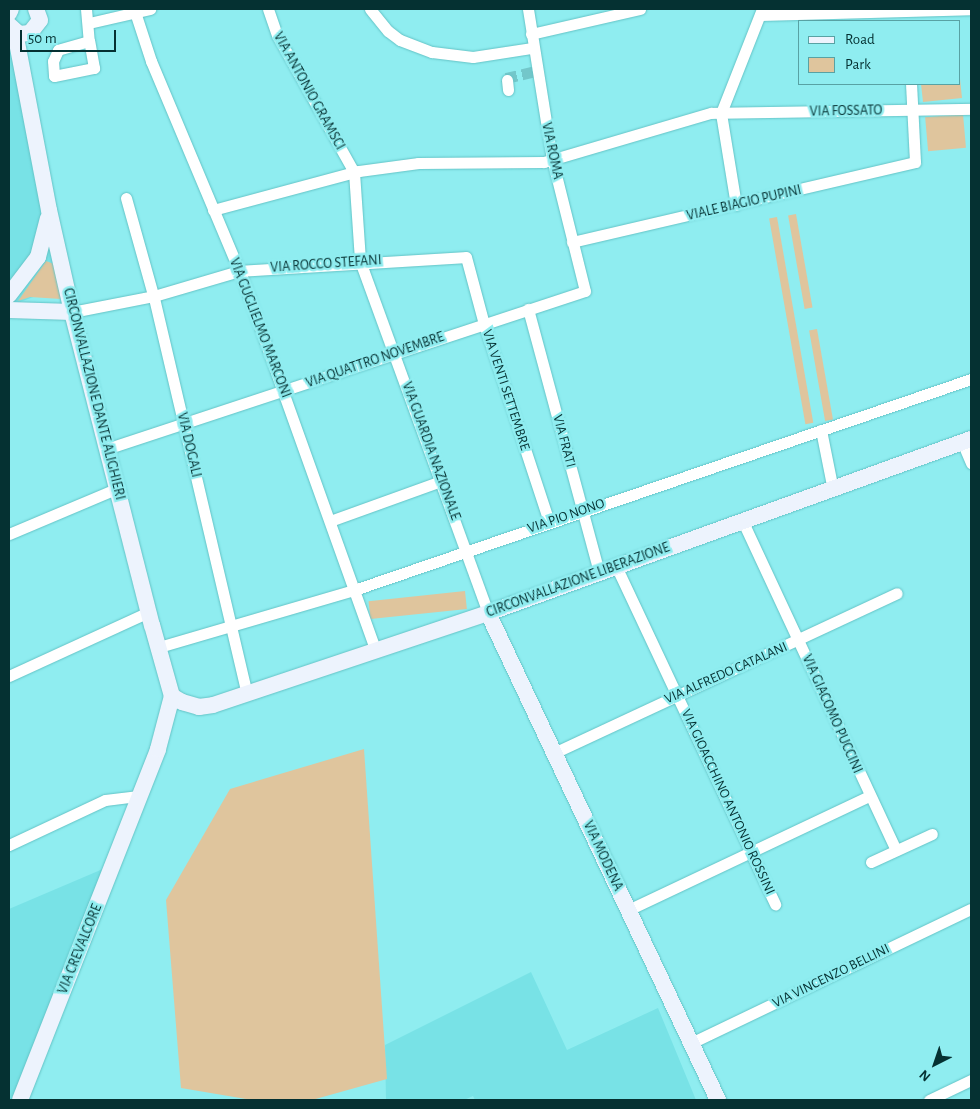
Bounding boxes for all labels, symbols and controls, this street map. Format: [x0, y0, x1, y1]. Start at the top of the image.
scale bar [22, 20, 119, 52]
legend [798, 20, 960, 85]
street label: VIA ANTONIO GRAMSCI [270, 29, 348, 153]
text: 50 m [28, 31, 57, 46]
text: Road [845, 32, 875, 47]
text: Park [845, 57, 871, 72]
street label: VIA FOSSATO [809, 102, 883, 120]
street label: VIA ROMA [538, 121, 566, 181]
street label: VIALE BIAGIO PUPINI [685, 182, 803, 224]
street label: VIA ROCCO STEFANI [270, 252, 382, 276]
street label: VIA GUGLIELMO MARCONI [226, 256, 294, 400]
street label: CIRCONVALLAZIONE DANTE ALIGHIERI [60, 286, 128, 502]
street label: VIA QUATTRO NOVEMBRE [304, 328, 446, 392]
street label: VIA VENTI SETTEMBRE [479, 328, 533, 452]
street label: VIA GUARDIA NAZIONALE [398, 380, 464, 522]
street label: VIA DOGALI [173, 411, 205, 479]
street label: VIA FRATI [549, 413, 579, 469]
street label: VIA PIO NONO [525, 495, 607, 537]
street label: CIRCONVALLAZIONE LIBERAZIONE [484, 539, 672, 621]
street label: VIA ALFREDO CATALANI [662, 638, 790, 708]
street label: VIA GIACOMO PUCCINI [798, 652, 866, 776]
street label: VIA GIOACCHINO ANTONIO ROSSINI [678, 707, 778, 897]
street label: VIA MODENA [579, 818, 627, 894]
street label: VIA CREVALCORE [54, 902, 106, 996]
street label: VIA VINCENZO BELLINI [770, 940, 892, 1012]
north arrow [910, 1039, 960, 1089]
text: N [917, 1067, 933, 1084]

